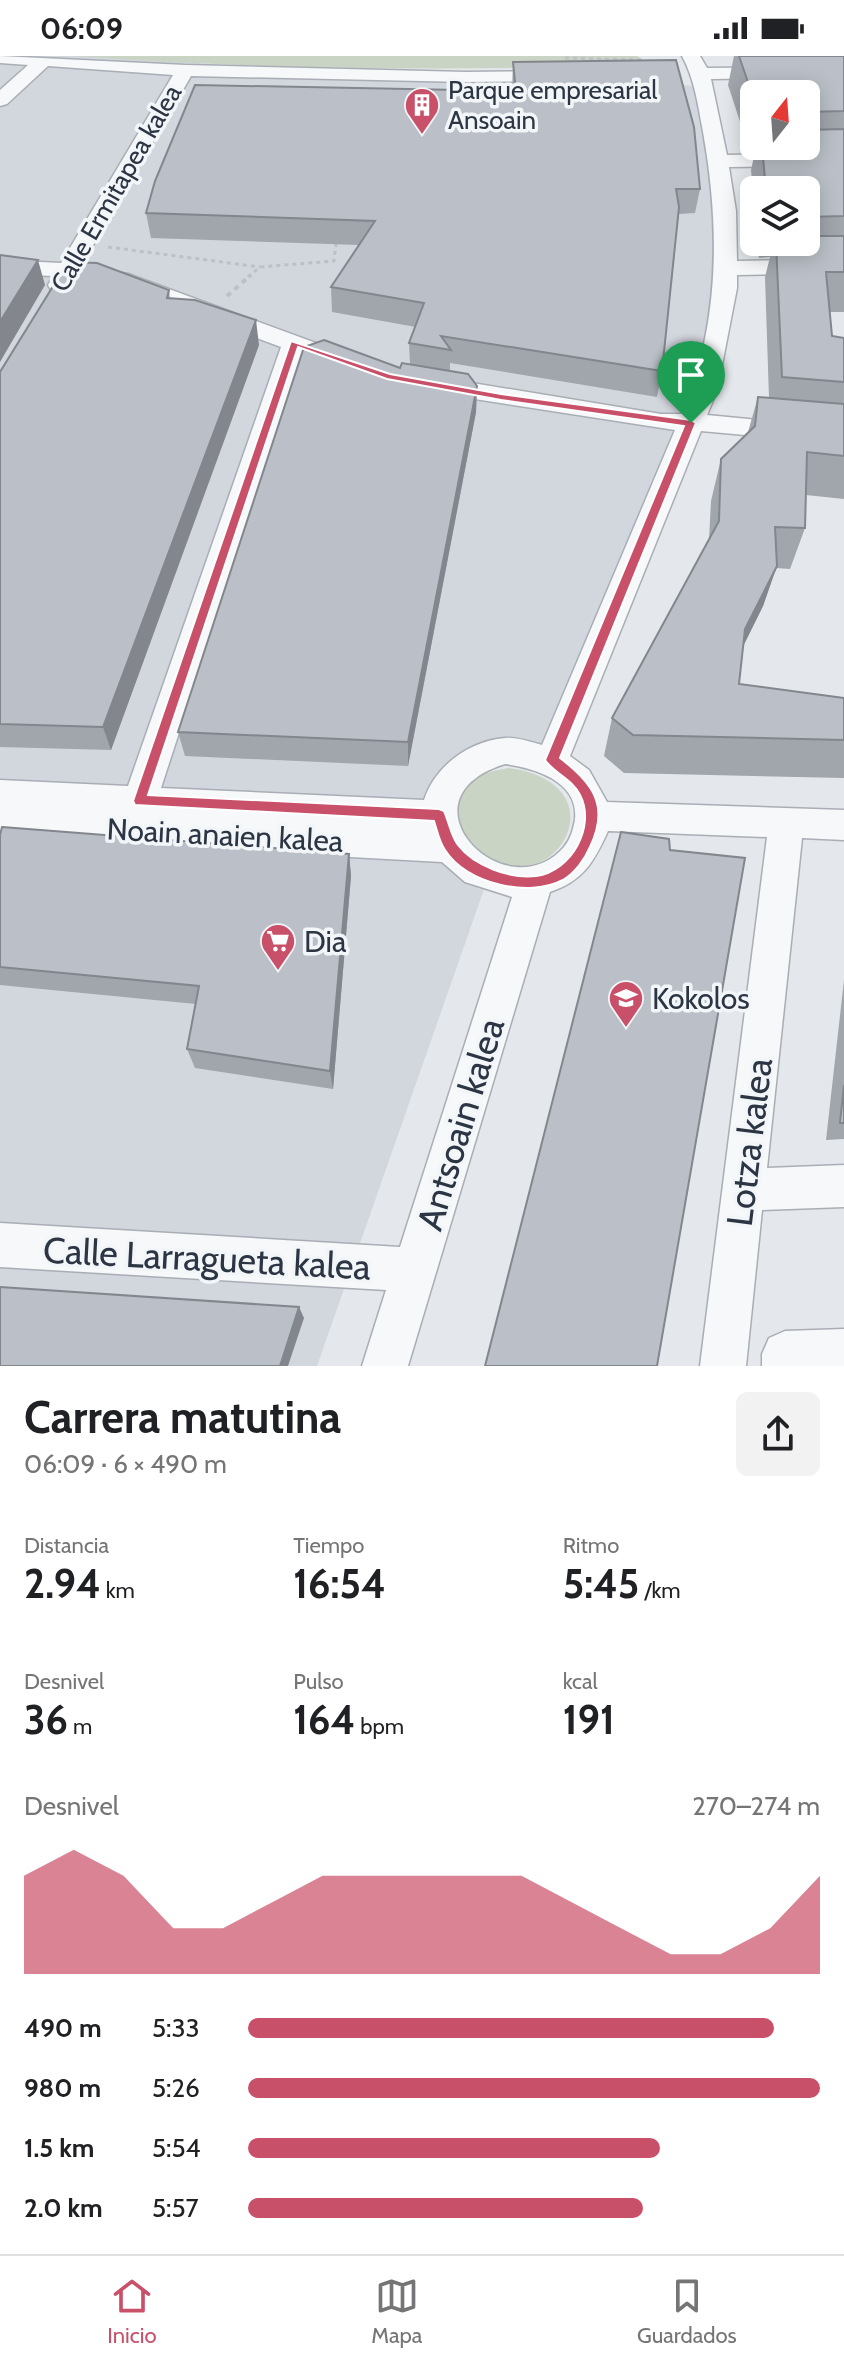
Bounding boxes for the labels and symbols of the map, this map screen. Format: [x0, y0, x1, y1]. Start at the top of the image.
place label: Parque empresarial Ansoain [448, 74, 658, 136]
street label: Calle Ermitapea kalea [44, 78, 189, 297]
north arrow [740, 80, 820, 160]
building icon: Parque empresarial Ansoain [403, 86, 441, 136]
pin [657, 341, 725, 423]
street label: Noain anaien kalea [106, 810, 345, 860]
supermarket icon: Dia [259, 922, 297, 972]
place label: Dia [304, 923, 347, 960]
school or university icon: Kokolos [607, 979, 645, 1029]
place label: Kokolos [652, 980, 750, 1017]
street label: Antsoain kalea [407, 1013, 513, 1235]
street label: Lotza kalea [717, 1055, 781, 1229]
street label: Calle Larragueta kalea [42, 1227, 372, 1289]

